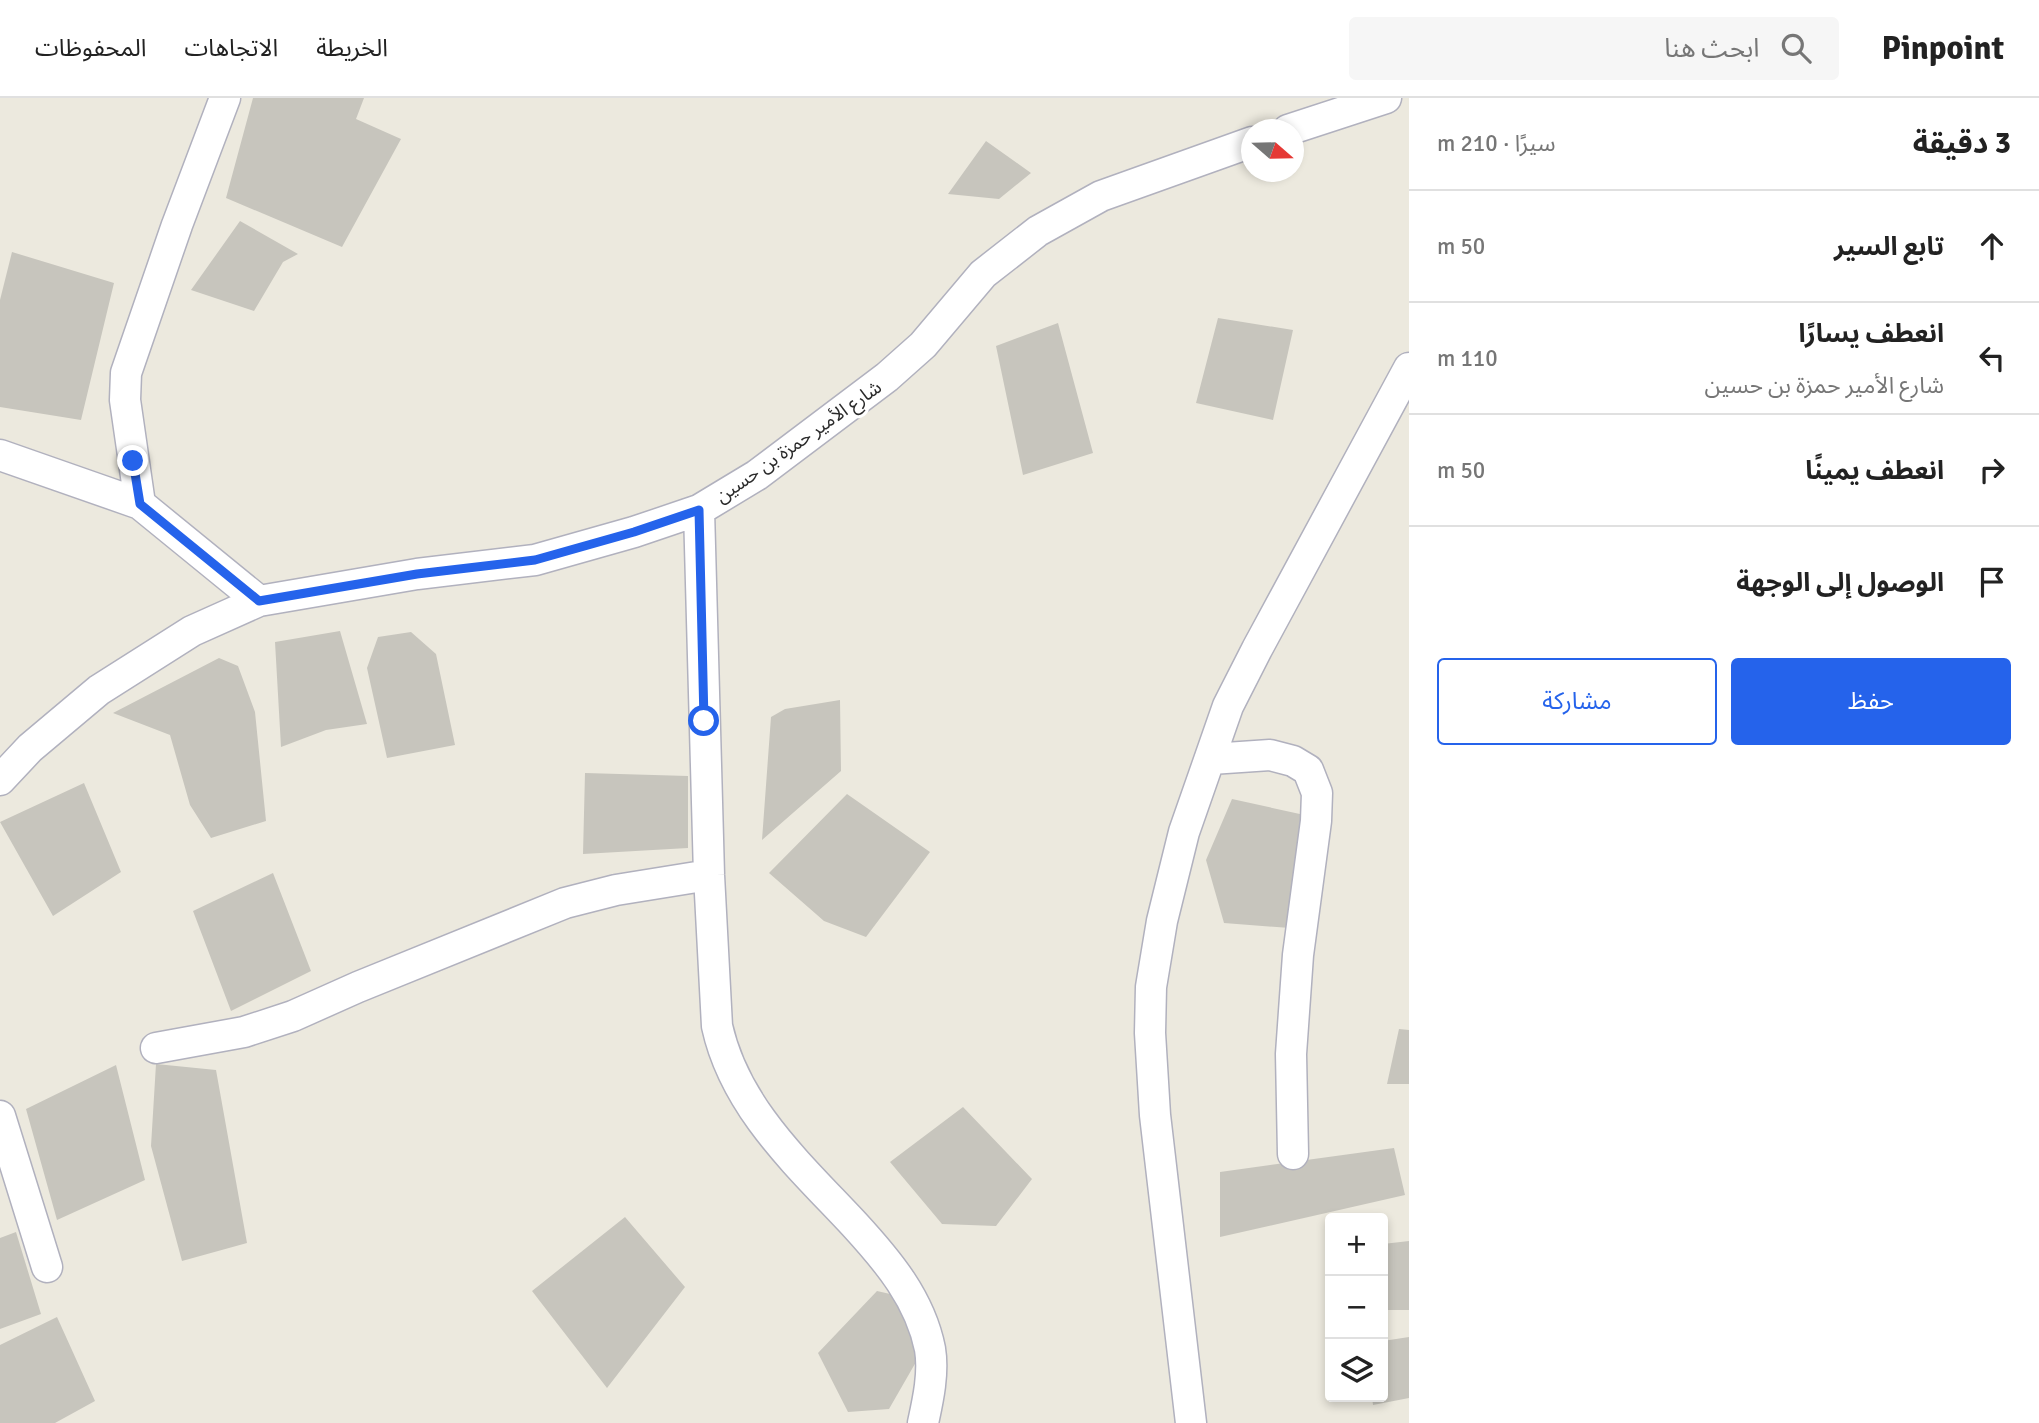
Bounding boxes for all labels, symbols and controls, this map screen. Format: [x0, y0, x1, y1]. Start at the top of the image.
search box [1349, 17, 1839, 80]
text: Pinpoint [1881, 28, 2004, 69]
icon: search [1777, 29, 1815, 67]
text: المحفوظات [35, 33, 146, 63]
text: الاتجاهات [184, 33, 278, 63]
text: الخريطة [316, 33, 388, 63]
text: ابحث هنا [1664, 33, 1759, 65]
north arrow [1241, 119, 1304, 182]
text: 3 دقيقة [1913, 125, 2011, 162]
text: سيرًا · 210 m [1437, 129, 1555, 158]
icon: ahead [1973, 227, 2011, 265]
text: تابع السير [1834, 231, 1944, 263]
text: 50 m [1437, 232, 1485, 261]
text: انعطف يسارًا [1799, 318, 1944, 350]
icon: left [1973, 339, 2011, 377]
text: 110 m [1437, 344, 1498, 373]
text: شارع الأمير حمزة بن حسين [1705, 371, 1944, 400]
street label: شارع الأمير حمزة بن حسين [711, 375, 887, 509]
route end [117, 445, 148, 476]
icon: right [1973, 451, 2011, 489]
text: انعطف يمينًا [1805, 455, 1944, 487]
text: 50 m [1437, 456, 1485, 485]
icon: arrive [1973, 563, 2011, 601]
text: الوصول إلى الوجهة [1736, 567, 1944, 599]
button: مشاركة [1437, 658, 1717, 745]
button: حفظ [1731, 658, 2011, 745]
route start [688, 705, 719, 736]
map controls [1325, 1213, 1388, 1402]
button: + [1325, 1213, 1388, 1276]
button: − [1325, 1276, 1388, 1339]
button: layers [1325, 1339, 1388, 1402]

